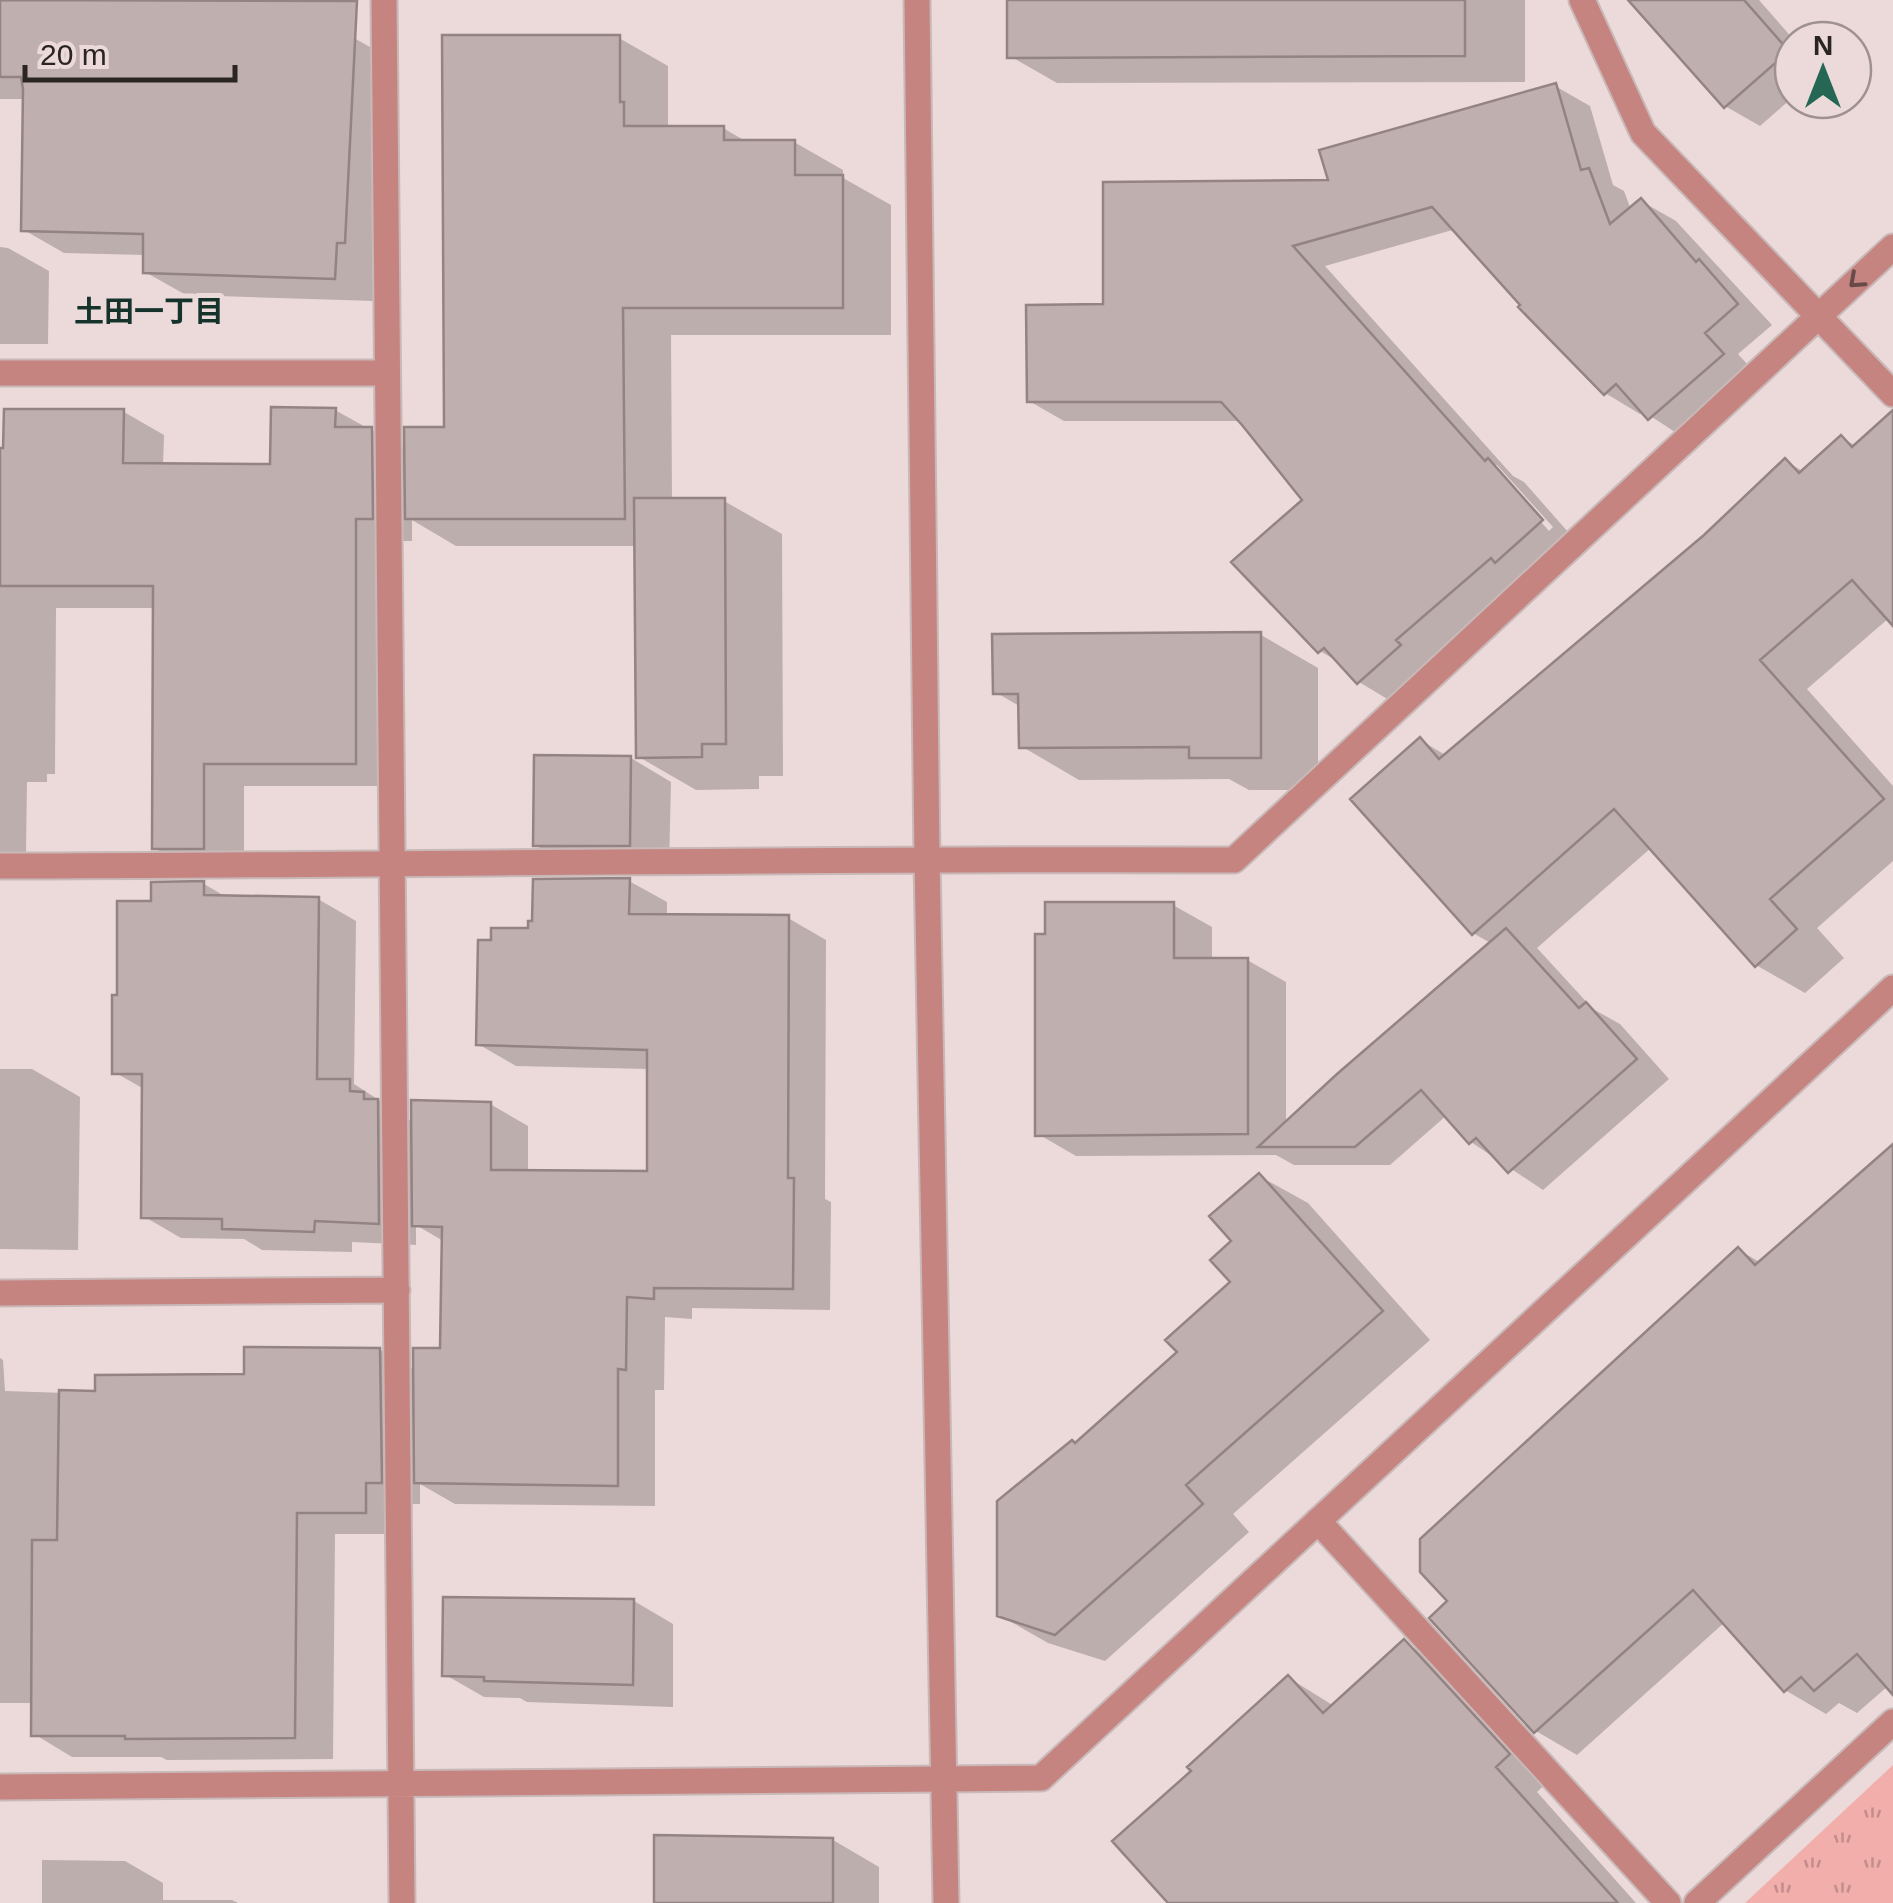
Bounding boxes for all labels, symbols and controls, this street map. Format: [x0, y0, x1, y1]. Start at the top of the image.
scale bar [25, 20, 235, 82]
north arrow [1773, 20, 1873, 120]
text: N [1813, 30, 1833, 61]
text: 20 m [40, 38, 107, 71]
one-way arrow [1849, 269, 1867, 287]
district label: 土田一丁目 [74, 295, 224, 328]

